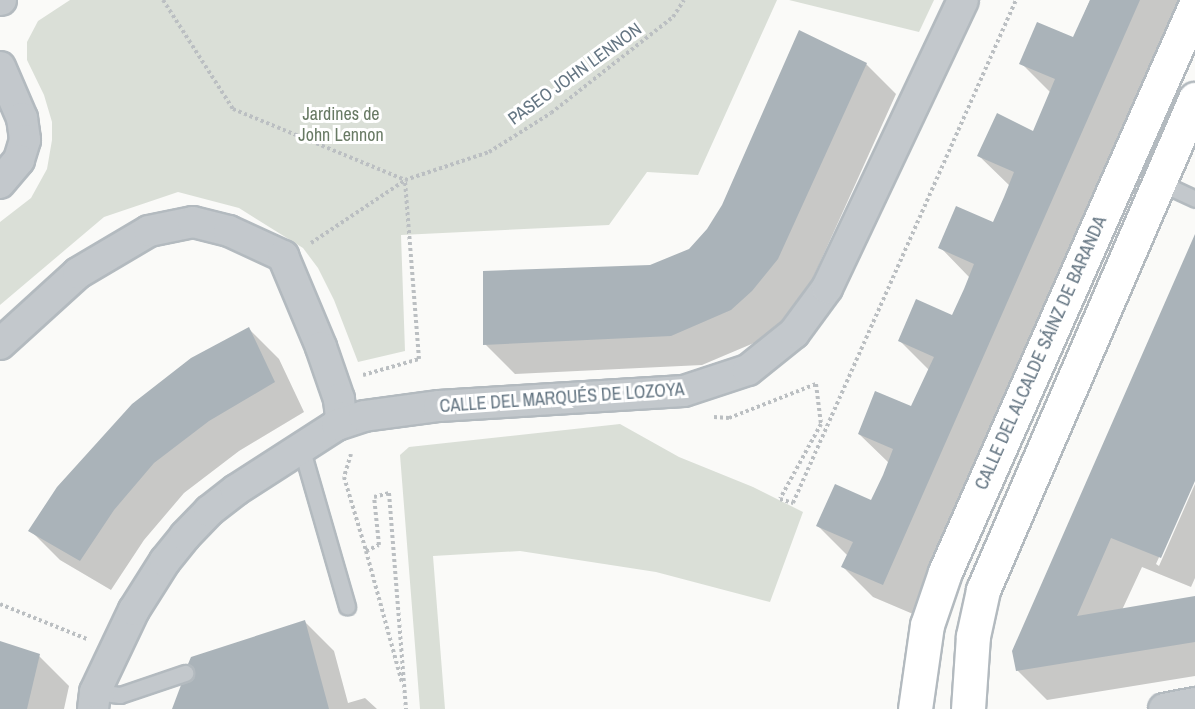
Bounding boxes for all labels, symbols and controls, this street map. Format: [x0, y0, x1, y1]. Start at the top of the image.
street label: PASEO JOHN LENNON [504, 18, 646, 130]
park label: Jardines de John Lennon [298, 104, 384, 146]
street label: CALLE DEL ALCALDE SÁINZ DE BARANDA [970, 212, 1112, 494]
street label: CALLE DEL MARQUÉS DE LOZOYA [439, 379, 685, 417]

